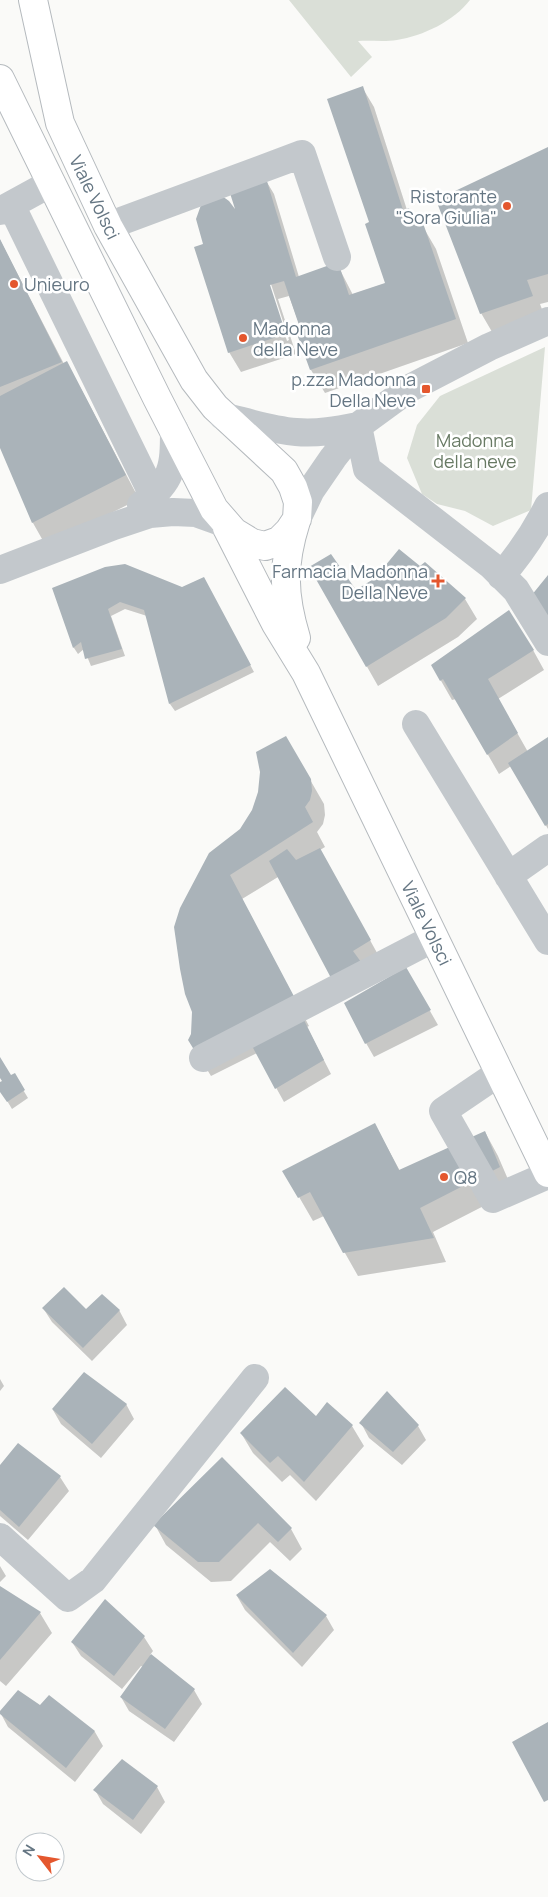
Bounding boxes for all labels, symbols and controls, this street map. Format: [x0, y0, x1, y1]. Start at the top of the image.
street label: Viale Volsci [64, 151, 126, 243]
place label: Ristorante "Sora Giulia" [396, 184, 497, 229]
marker: Ristorante "Sora Giulia" [501, 200, 513, 212]
place label: Unieuro [24, 272, 90, 296]
marker: Unieuro [8, 278, 20, 290]
place label: Madonna della Neve [253, 316, 338, 361]
marker: Madonna della Neve [237, 332, 249, 344]
place label: p.zza Madonna Della Neve [291, 367, 416, 412]
marker: p.zza Madonna Della Neve [420, 383, 432, 395]
park label: Madonna della neve [433, 428, 517, 473]
place label: Farmacia Madonna Della Neve [272, 559, 428, 604]
marker: Farmacia Madonna Della Neve [432, 575, 444, 587]
street label: Viale Volsci [396, 877, 458, 969]
place label: Q8 [454, 1165, 477, 1189]
marker: Q8 [438, 1171, 450, 1183]
north arrow [15, 1832, 65, 1882]
text: N [18, 1841, 39, 1859]

